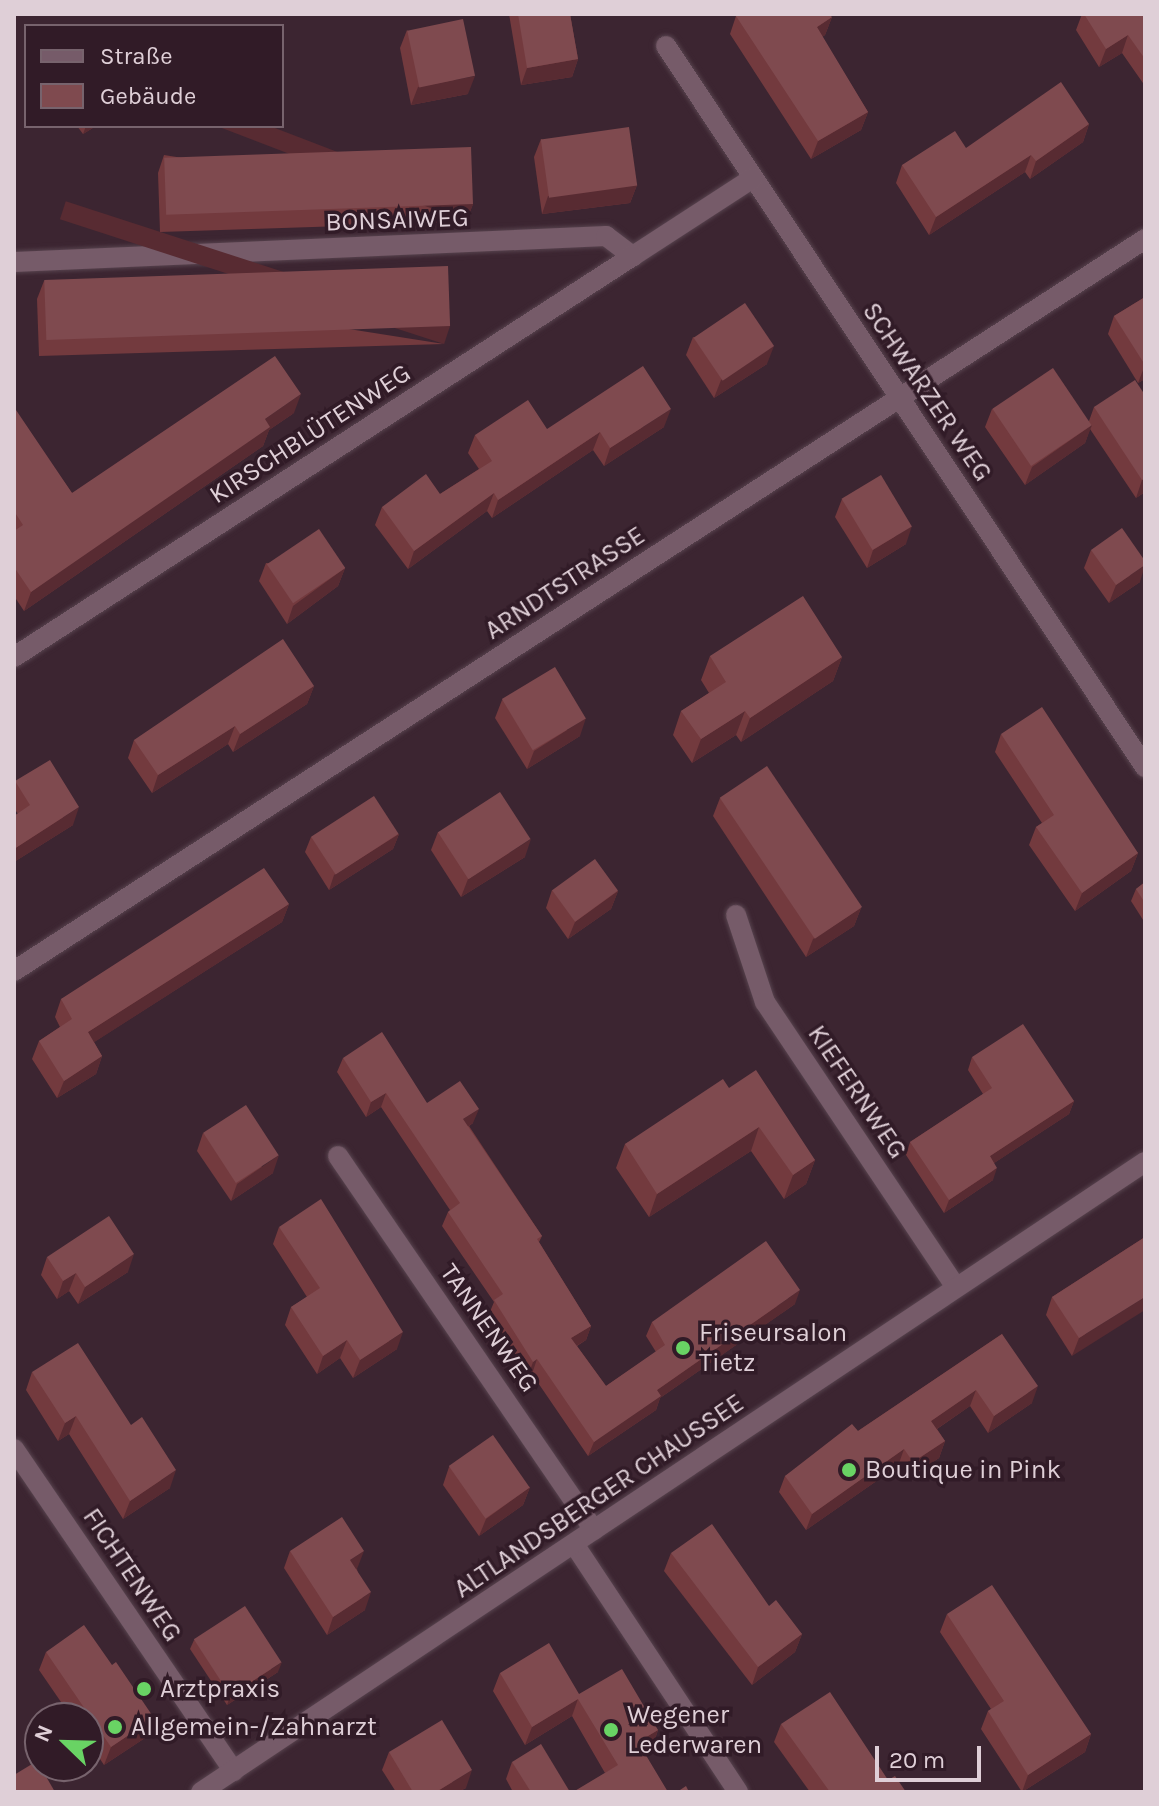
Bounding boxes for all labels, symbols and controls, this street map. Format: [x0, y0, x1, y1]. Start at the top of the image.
legend [24, 24, 284, 128]
text: Straße [100, 42, 172, 70]
text: Gebäude [100, 82, 196, 110]
street label: BONSAIWEG [325, 202, 469, 238]
street label: SCHWARZER WEG [856, 297, 998, 487]
street label: KIRSCHBLÜTENWEG [204, 357, 416, 511]
street label: ARNDTSTRASSE [479, 520, 651, 646]
street label: KIEFERNWEG [801, 1019, 913, 1165]
street label: TANNENWEG [433, 1258, 545, 1398]
place label: Friseursalon Tietz [699, 1317, 847, 1378]
marker: Friseursalon Tietz [674, 1339, 692, 1357]
street label: ALTLANDSBERGER CHAUSSEE [448, 1387, 750, 1605]
place label: Boutique in Pink [865, 1454, 1061, 1486]
marker: Boutique in Pink [840, 1461, 858, 1479]
street label: FICHTENWEG [76, 1502, 188, 1648]
place label: Arztpraxis [160, 1673, 280, 1705]
marker: Arztpraxis [135, 1680, 153, 1698]
place label: Wegener Lederwaren [627, 1699, 762, 1760]
north arrow [24, 1702, 104, 1782]
place label: Allgemein-/Zahnarzt [131, 1711, 377, 1743]
marker: Allgemein-/Zahnarzt [106, 1718, 124, 1736]
text: N [29, 1721, 59, 1746]
marker: Wegener Lederwaren [602, 1721, 620, 1739]
scale bar [879, 1730, 985, 1780]
text: 20 m [889, 1746, 945, 1774]

